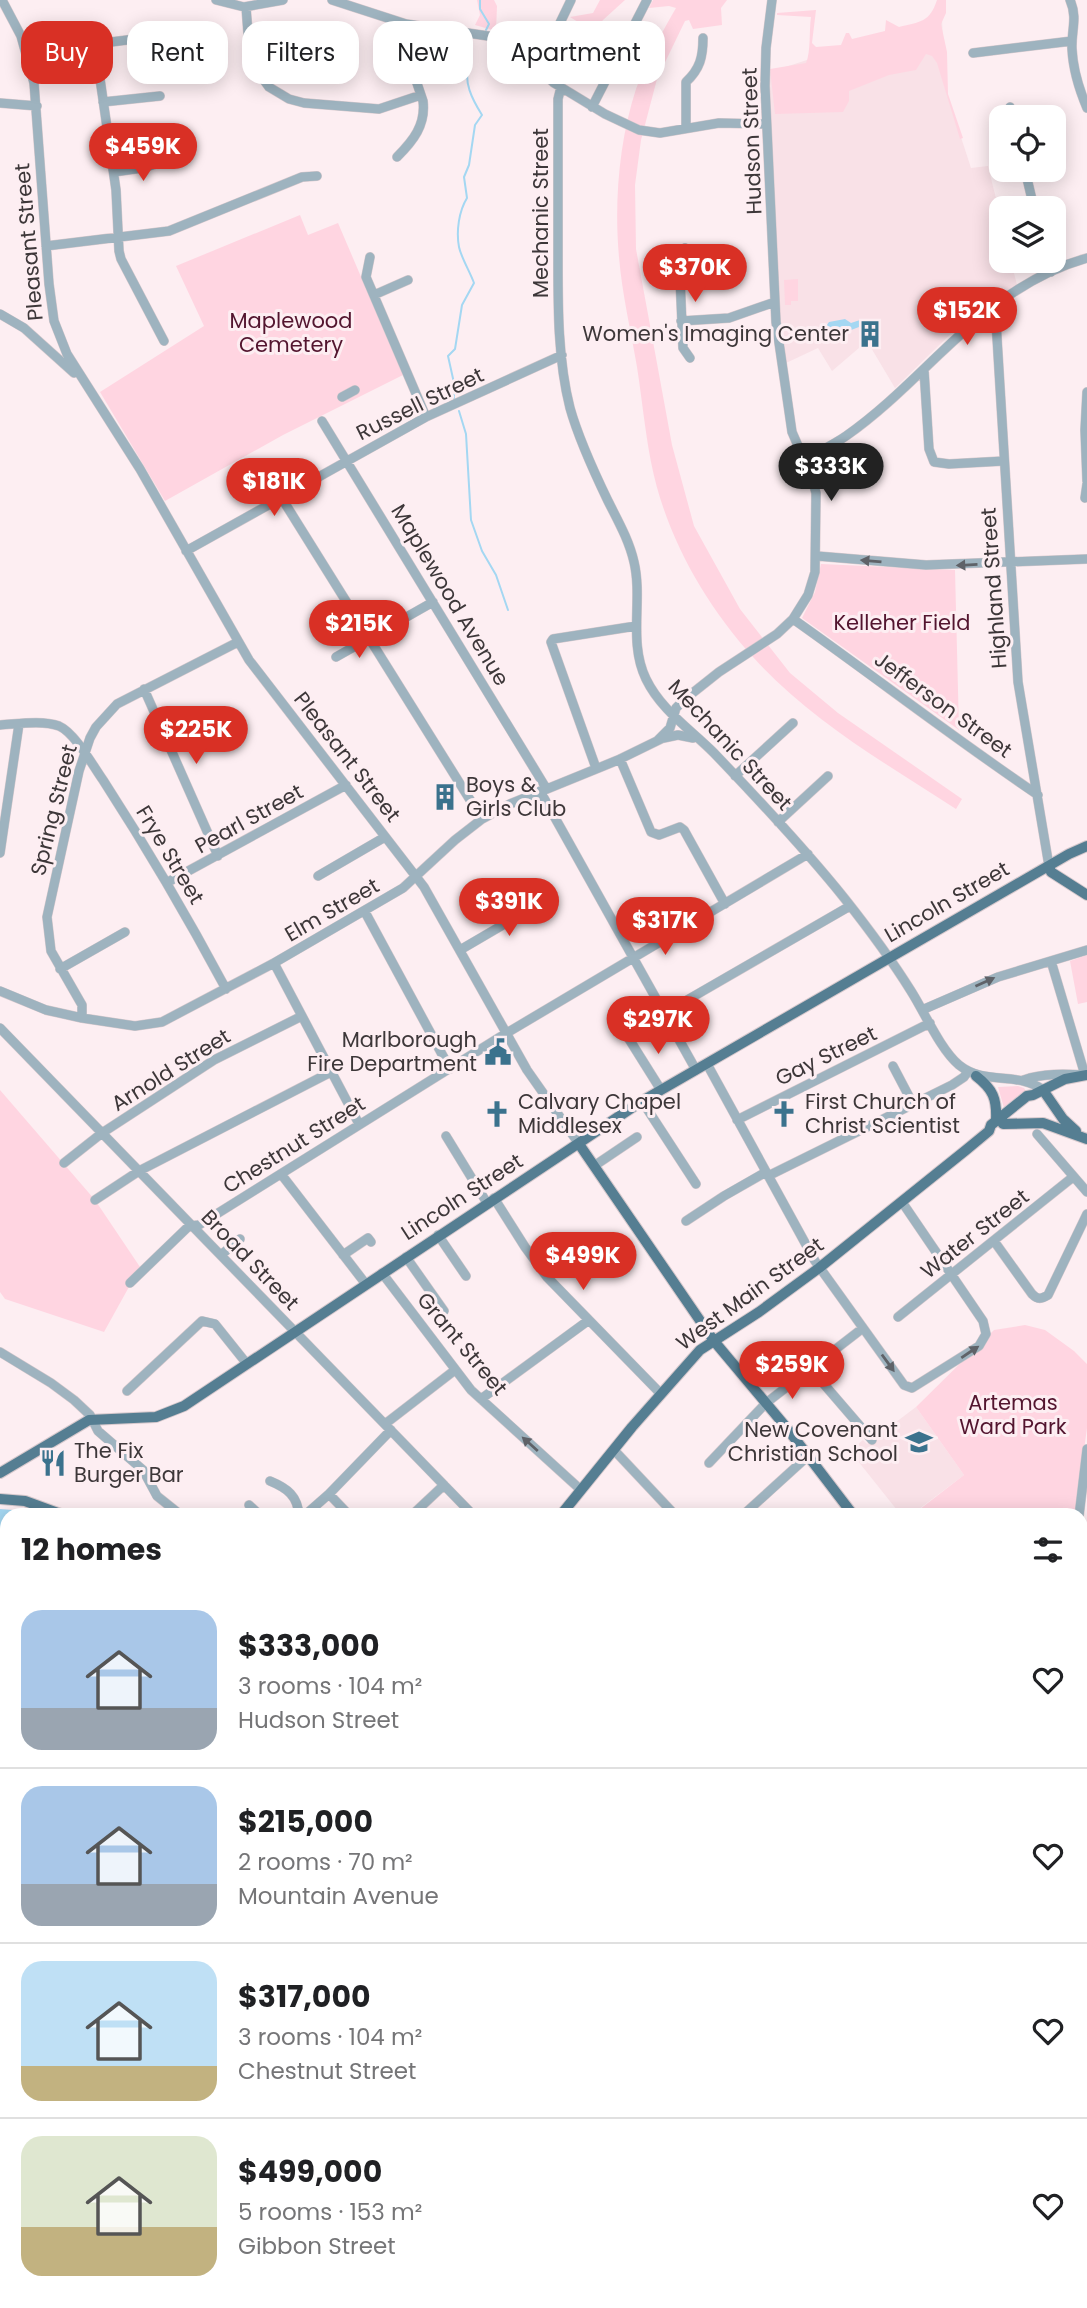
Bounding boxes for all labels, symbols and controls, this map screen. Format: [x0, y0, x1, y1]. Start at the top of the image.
chip: Buy [21, 21, 113, 84]
chip: Rent [127, 21, 228, 84]
chip: Filters [242, 21, 359, 84]
chip: New [373, 21, 473, 84]
chip: Apartment [487, 21, 665, 84]
street label: Hudson Street [734, 67, 769, 215]
map controls [989, 105, 1066, 273]
button: locate [989, 105, 1066, 182]
pin: $459K [94, 124, 192, 183]
street label: Mechanic Street [526, 128, 555, 298]
text: $459K [105, 130, 181, 162]
street label: Pleasant Street [7, 162, 50, 322]
button: layers [989, 196, 1066, 273]
pin: $370K [646, 244, 744, 304]
text: $370K [659, 251, 731, 283]
pin: $152K [918, 288, 1016, 347]
text: $152K [933, 294, 1001, 326]
park label: Maplewood Cemetery [230, 306, 352, 359]
place label: Women's Imaging Center [582, 319, 849, 348]
building icon: Women's Imaging Center [855, 319, 885, 349]
street label: Russell Street [351, 360, 488, 447]
pin: $333K [782, 444, 880, 503]
text: $333K [795, 450, 867, 482]
pin: $181K [225, 458, 323, 518]
text: $181K [242, 465, 306, 497]
street label: Maplewood Avenue [385, 498, 516, 691]
street label: Highland Street [973, 507, 1014, 670]
one-way arrow [860, 555, 882, 566]
one-way arrow [956, 559, 978, 570]
pin: $215K [310, 600, 408, 660]
text: $215K [325, 607, 393, 639]
park label: Kelleher Field [834, 608, 970, 637]
street label: Jefferson Street [869, 645, 1018, 764]
street label: Mechanic Street [662, 673, 799, 817]
street label: Pleasant Street [287, 686, 407, 828]
pin: $225K [147, 706, 245, 766]
text: $225K [160, 713, 232, 745]
street label: Spring Street [23, 741, 84, 879]
place label: Boys & Girls Club [466, 770, 566, 823]
street label: Pearl Street [189, 777, 308, 860]
building icon: Boys & Girls Club [430, 782, 460, 812]
street label: Frye Street [130, 800, 211, 910]
street label: Lincoln Street [879, 854, 1014, 949]
street label: Elm Street [279, 871, 384, 948]
pin: $391K [460, 878, 558, 938]
text: $391K [475, 885, 543, 917]
pin: $317K [616, 898, 714, 957]
text: $317K [632, 904, 698, 936]
one-way arrow [974, 977, 995, 988]
pin: $297K [609, 996, 707, 1056]
text: $297K [623, 1003, 693, 1035]
street label: Gay Street [770, 1019, 881, 1093]
street label: Arnold Street [106, 1021, 236, 1118]
place label: Marlborough Fire Department [307, 1025, 477, 1078]
public building icon: Marlborough Fire Department [483, 1037, 513, 1067]
place label: Calvary Chapel Middlesex [518, 1087, 681, 1140]
place label: First Church of Christ Scientist [805, 1087, 960, 1140]
street label: Chestnut Street [217, 1089, 370, 1200]
church icon: Calvary Chapel Middlesex [482, 1099, 512, 1129]
church icon: First Church of Christ Scientist [769, 1099, 799, 1129]
street label: Lincoln Street [395, 1146, 528, 1247]
street label: Water Street [914, 1182, 1035, 1285]
street label: Broad Street [195, 1203, 306, 1316]
street label: West Main Street [670, 1230, 829, 1357]
pin: $499K [534, 1232, 632, 1292]
text: $499K [545, 1239, 621, 1271]
street label: Grant Street [411, 1286, 514, 1401]
pin: $259K [743, 1342, 841, 1401]
one-way arrow [961, 1345, 979, 1359]
text: $259K [755, 1348, 829, 1380]
one-way arrow [881, 1354, 895, 1372]
park label: Artemas Ward Park [959, 1388, 1067, 1441]
place label: New Covenant Christian School [728, 1415, 898, 1468]
school or university icon: New Covenant Christian School [904, 1427, 934, 1457]
place label: The Fix Burger Bar [74, 1436, 184, 1489]
one-way arrow [522, 1437, 539, 1453]
restaurant icon: The Fix Burger Bar [38, 1448, 68, 1478]
text: 12 homes [21, 1528, 162, 1571]
icon: filters [1029, 1531, 1067, 1569]
text: $333,000 [238, 1624, 379, 1667]
icon: home [77, 1638, 161, 1722]
icon: heart [1029, 1661, 1067, 1699]
text: 3 rooms · 104 m² [238, 1670, 422, 1702]
text: Hudson Street [238, 1704, 399, 1736]
text: $215,000 [238, 1800, 373, 1843]
icon: home [77, 1814, 161, 1898]
icon: heart [1029, 1837, 1067, 1875]
text: 2 rooms · 70 m² [238, 1846, 413, 1878]
text: Mountain Avenue [238, 1880, 439, 1912]
text: $317,000 [238, 1975, 371, 2018]
icon: home [77, 1989, 161, 2073]
icon: heart [1029, 2012, 1067, 2050]
text: 3 rooms · 104 m² [238, 2021, 422, 2053]
text: Chestnut Street [238, 2055, 416, 2087]
text: $499,000 [238, 2150, 382, 2193]
icon: home [77, 2164, 161, 2248]
icon: heart [1029, 2187, 1067, 2225]
text: 5 rooms · 153 m² [238, 2196, 422, 2228]
text: Gibbon Street [238, 2230, 396, 2262]

